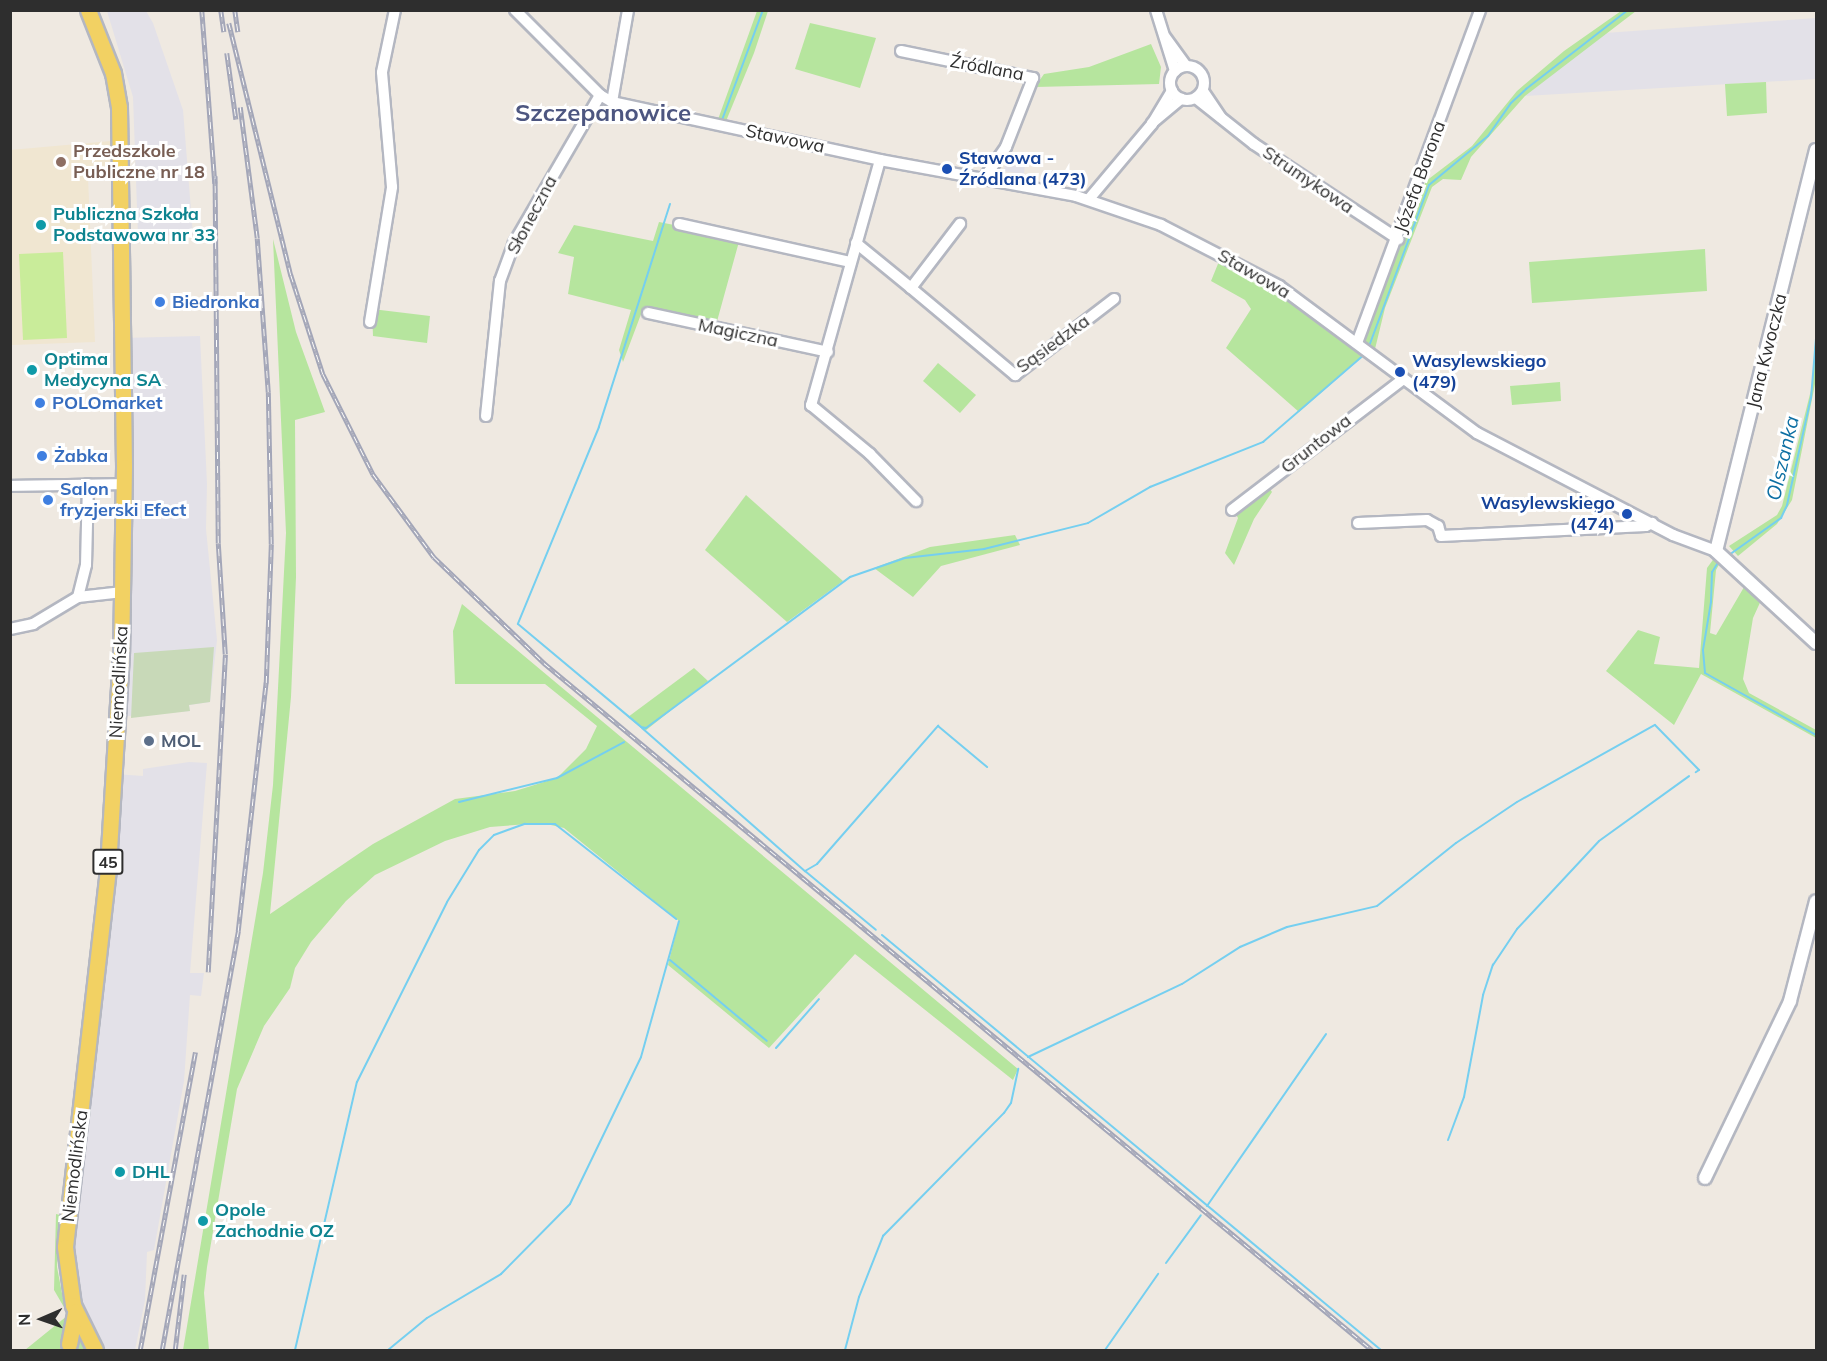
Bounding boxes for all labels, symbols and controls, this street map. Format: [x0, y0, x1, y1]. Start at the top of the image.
street label: Źródlana [948, 50, 1026, 86]
district label: Szczepanowice [515, 99, 691, 127]
street label: Józefa Barona [1390, 118, 1450, 236]
street label: Stawowa [744, 120, 826, 158]
place label: Przedszkole Publiczne nr 18 [73, 141, 205, 184]
street label: Strumykowa [1258, 142, 1358, 218]
place label: Stawowa - Źródlana (473) [959, 148, 1087, 190]
marker: Przedszkole Publiczne nr 18 [54, 155, 68, 169]
marker: Stawowa - Źródlana (473) [940, 162, 954, 176]
street label: Słoneczna [502, 172, 562, 258]
place label: Publiczna Szkoła Podstawowa nr 33 [53, 204, 216, 246]
marker: Publiczna Szkoła Podstawowa nr 33 [34, 218, 48, 232]
street label: Stawowa [1214, 245, 1294, 303]
place label: Biedronka [172, 291, 260, 313]
street label: Jana Kwoczka [1742, 291, 1792, 411]
marker: Biedronka [153, 295, 167, 309]
street label: Sąsiedzka [1012, 310, 1094, 378]
street label: Magiczna [696, 314, 780, 352]
place label: Optima Medycyna SA [44, 349, 161, 392]
place label: Wasylewskiego (479) [1412, 351, 1546, 394]
marker: Optima Medycyna SA [25, 363, 39, 377]
marker: Wasylewskiego (479) [1393, 365, 1407, 379]
place label: POLOmarket [52, 392, 162, 414]
marker: POLOmarket [33, 396, 47, 410]
street label: Gruntowa [1277, 410, 1355, 478]
water label: Olszanka [1761, 413, 1803, 503]
place label: Żabka [54, 445, 108, 467]
marker: Żabka [35, 449, 49, 463]
place label: Salon fryzjerski Efect [60, 479, 186, 522]
marker: Salon fryzjerski Efect [41, 493, 55, 507]
place label: Wasylewskiego (474) [1481, 493, 1615, 536]
marker: Wasylewskiego (474) [1620, 507, 1634, 521]
street label: Niemodlińska [105, 625, 133, 739]
place label: MOL [161, 730, 201, 752]
marker: MOL [142, 734, 156, 748]
road number: 45 [92, 849, 124, 875]
street label: Niemodlińska [57, 1109, 93, 1223]
place label: DHL [132, 1161, 170, 1183]
marker: DHL [113, 1165, 127, 1179]
place label: Opole Zachodnie OZ [215, 1200, 334, 1242]
marker: Opole Zachodnie OZ [196, 1214, 210, 1228]
north arrow [12, 1289, 72, 1349]
text: N [14, 1313, 34, 1326]

